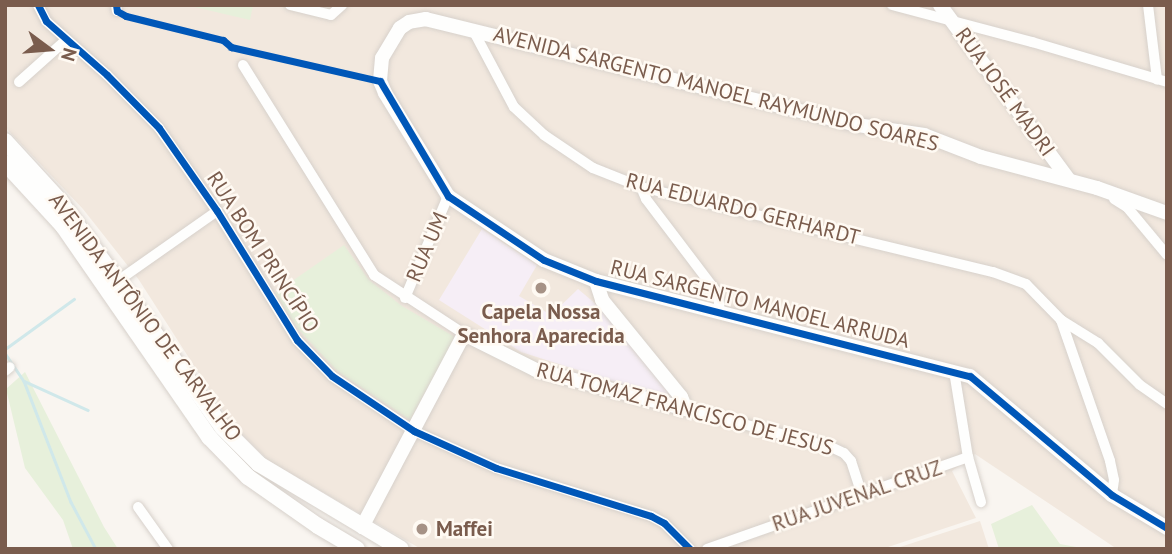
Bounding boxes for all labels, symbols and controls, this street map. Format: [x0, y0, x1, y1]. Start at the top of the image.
north arrow [14, 14, 84, 84]
street label: AVENIDA SARGENTO MANOEL RAYMUNDO SOARES [490, 21, 942, 157]
street label: RUA JOSÉ MADRI [950, 22, 1060, 162]
text: N [56, 45, 82, 64]
street label: RUA BOM PRINCÍPIO [201, 166, 325, 338]
street label: RUA EDUARDO GERHARDT [623, 168, 863, 250]
street label: AVENIDA ANTÔNIO DE CARVALHO [43, 187, 247, 447]
street label: RUA UM [401, 208, 453, 286]
street label: RUA SARGENTO MANOEL ARRUDA [607, 254, 913, 354]
marker: Capela Nossa Senhora Aparecida [533, 280, 549, 296]
place label: Capela Nossa Senhora Aparecida [457, 299, 625, 349]
street label: RUA TOMAZ FRANCISCO DE JESUS [533, 357, 837, 461]
street label: RUA JUVENAL CRUZ [768, 455, 946, 537]
place label: Maffei [436, 516, 493, 542]
marker: Maffei [414, 521, 430, 537]

